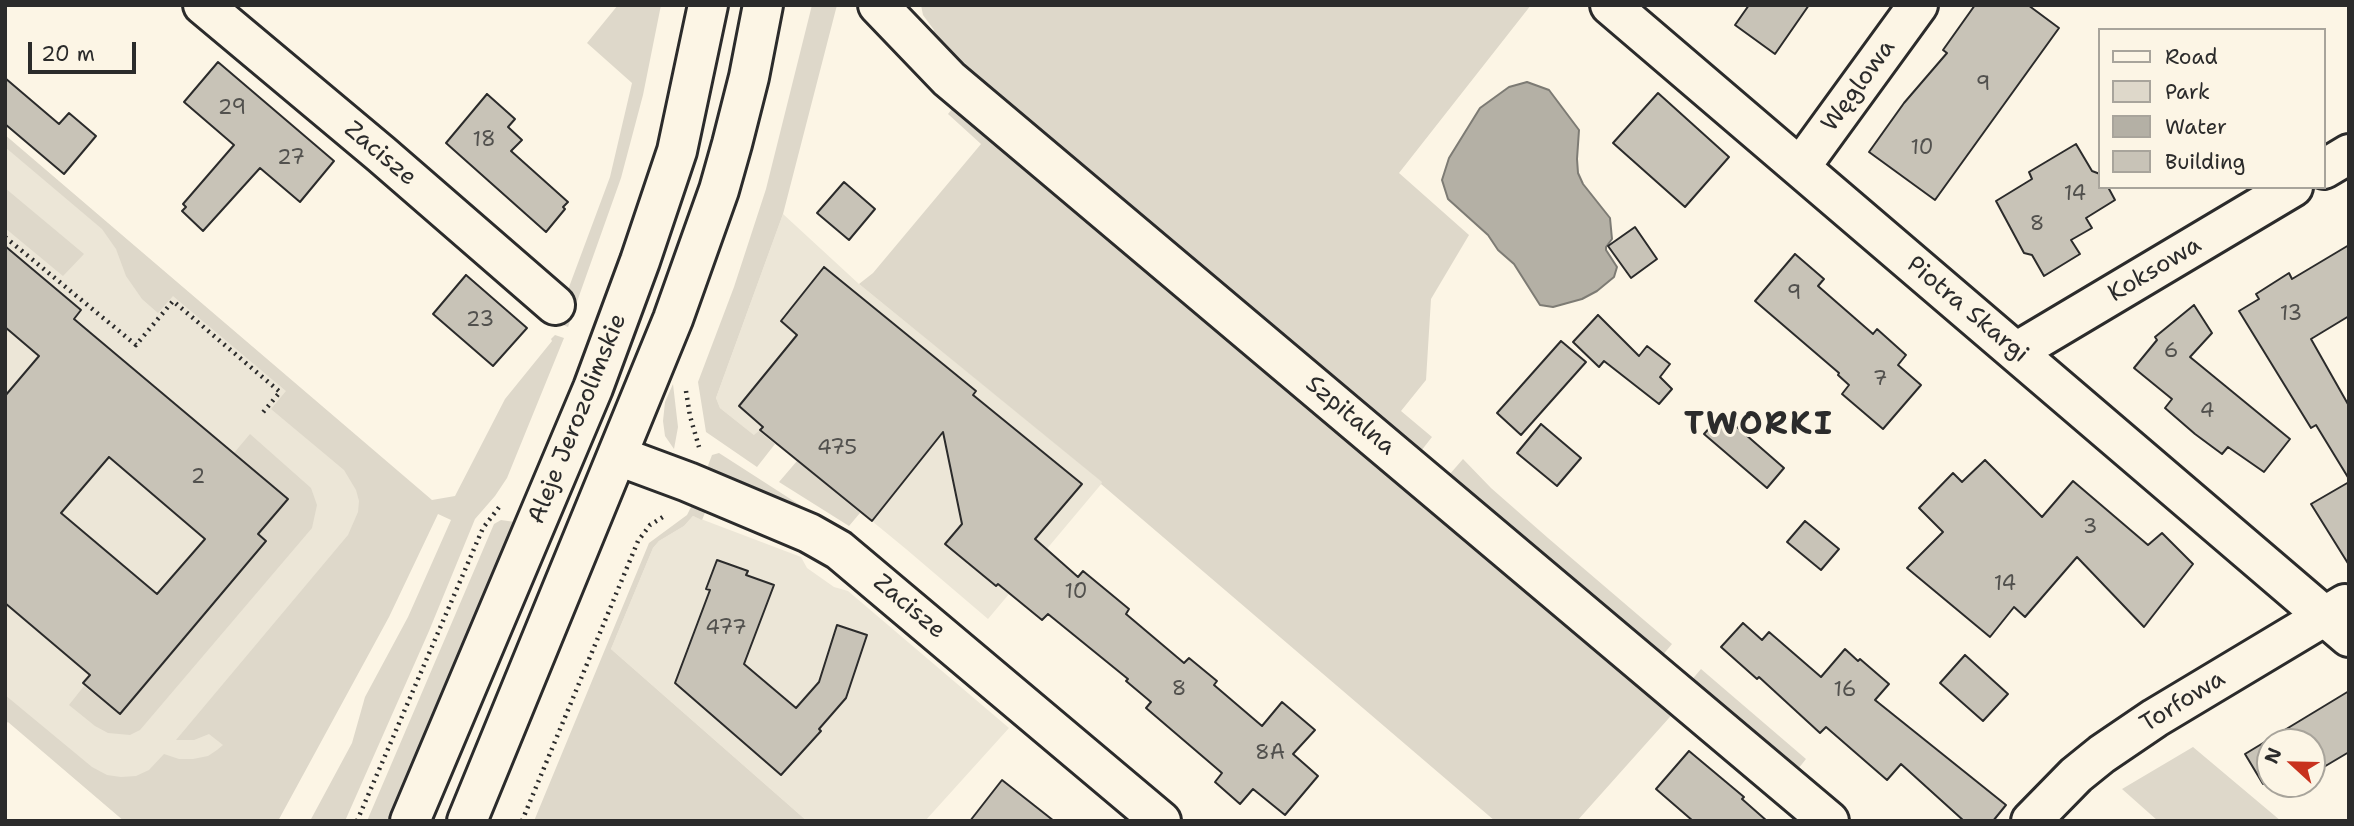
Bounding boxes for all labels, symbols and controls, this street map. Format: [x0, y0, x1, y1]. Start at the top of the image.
scale bar [32, 28, 140, 72]
legend [2098, 28, 2326, 189]
street label: Węglowa [1816, 34, 1902, 138]
text: 20 m [41, 40, 95, 68]
text: Road [2165, 43, 2218, 71]
house number: 9 [1976, 72, 1990, 98]
text: Park [2165, 78, 2210, 106]
house number: 29 [218, 96, 246, 122]
text: Water [2165, 113, 2227, 141]
street label: Zacisze [338, 116, 422, 192]
house number: 18 [472, 128, 496, 154]
house number: 10 [1911, 136, 1933, 162]
house number: 27 [277, 146, 305, 172]
text: Building [2165, 148, 2245, 176]
house number: 14 [2064, 182, 2086, 208]
house number: 8 [2030, 212, 2044, 238]
street label: Koksowa [2103, 231, 2207, 309]
street label: Piotra Skargi [1900, 251, 2034, 369]
house number: 9 [1787, 281, 1801, 307]
house number: 13 [2280, 302, 2302, 328]
house number: 23 [466, 308, 494, 334]
street label: Aleje Jerozolimskie [523, 310, 633, 528]
house number: 6 [2164, 339, 2178, 365]
house number: 7 [1873, 367, 1887, 393]
street label: Szpitalna [1299, 370, 1401, 462]
house number: 4 [2200, 399, 2214, 425]
district label: TWORKI [1685, 407, 1833, 445]
house number: 475 [817, 436, 857, 462]
house number: 2 [191, 465, 205, 491]
house number: 3 [2083, 515, 2097, 541]
street label: Zacisze [867, 569, 951, 645]
house number: 14 [1994, 572, 2016, 598]
house number: 10 [1065, 580, 1087, 606]
house number: 477 [705, 616, 747, 642]
street label: Torfowa [2135, 665, 2231, 739]
house number: 8 [1172, 677, 1186, 703]
house number: 16 [1834, 678, 1856, 704]
north arrow [2256, 728, 2326, 798]
house number: 8A [1255, 741, 1285, 767]
text: N [2259, 744, 2287, 767]

